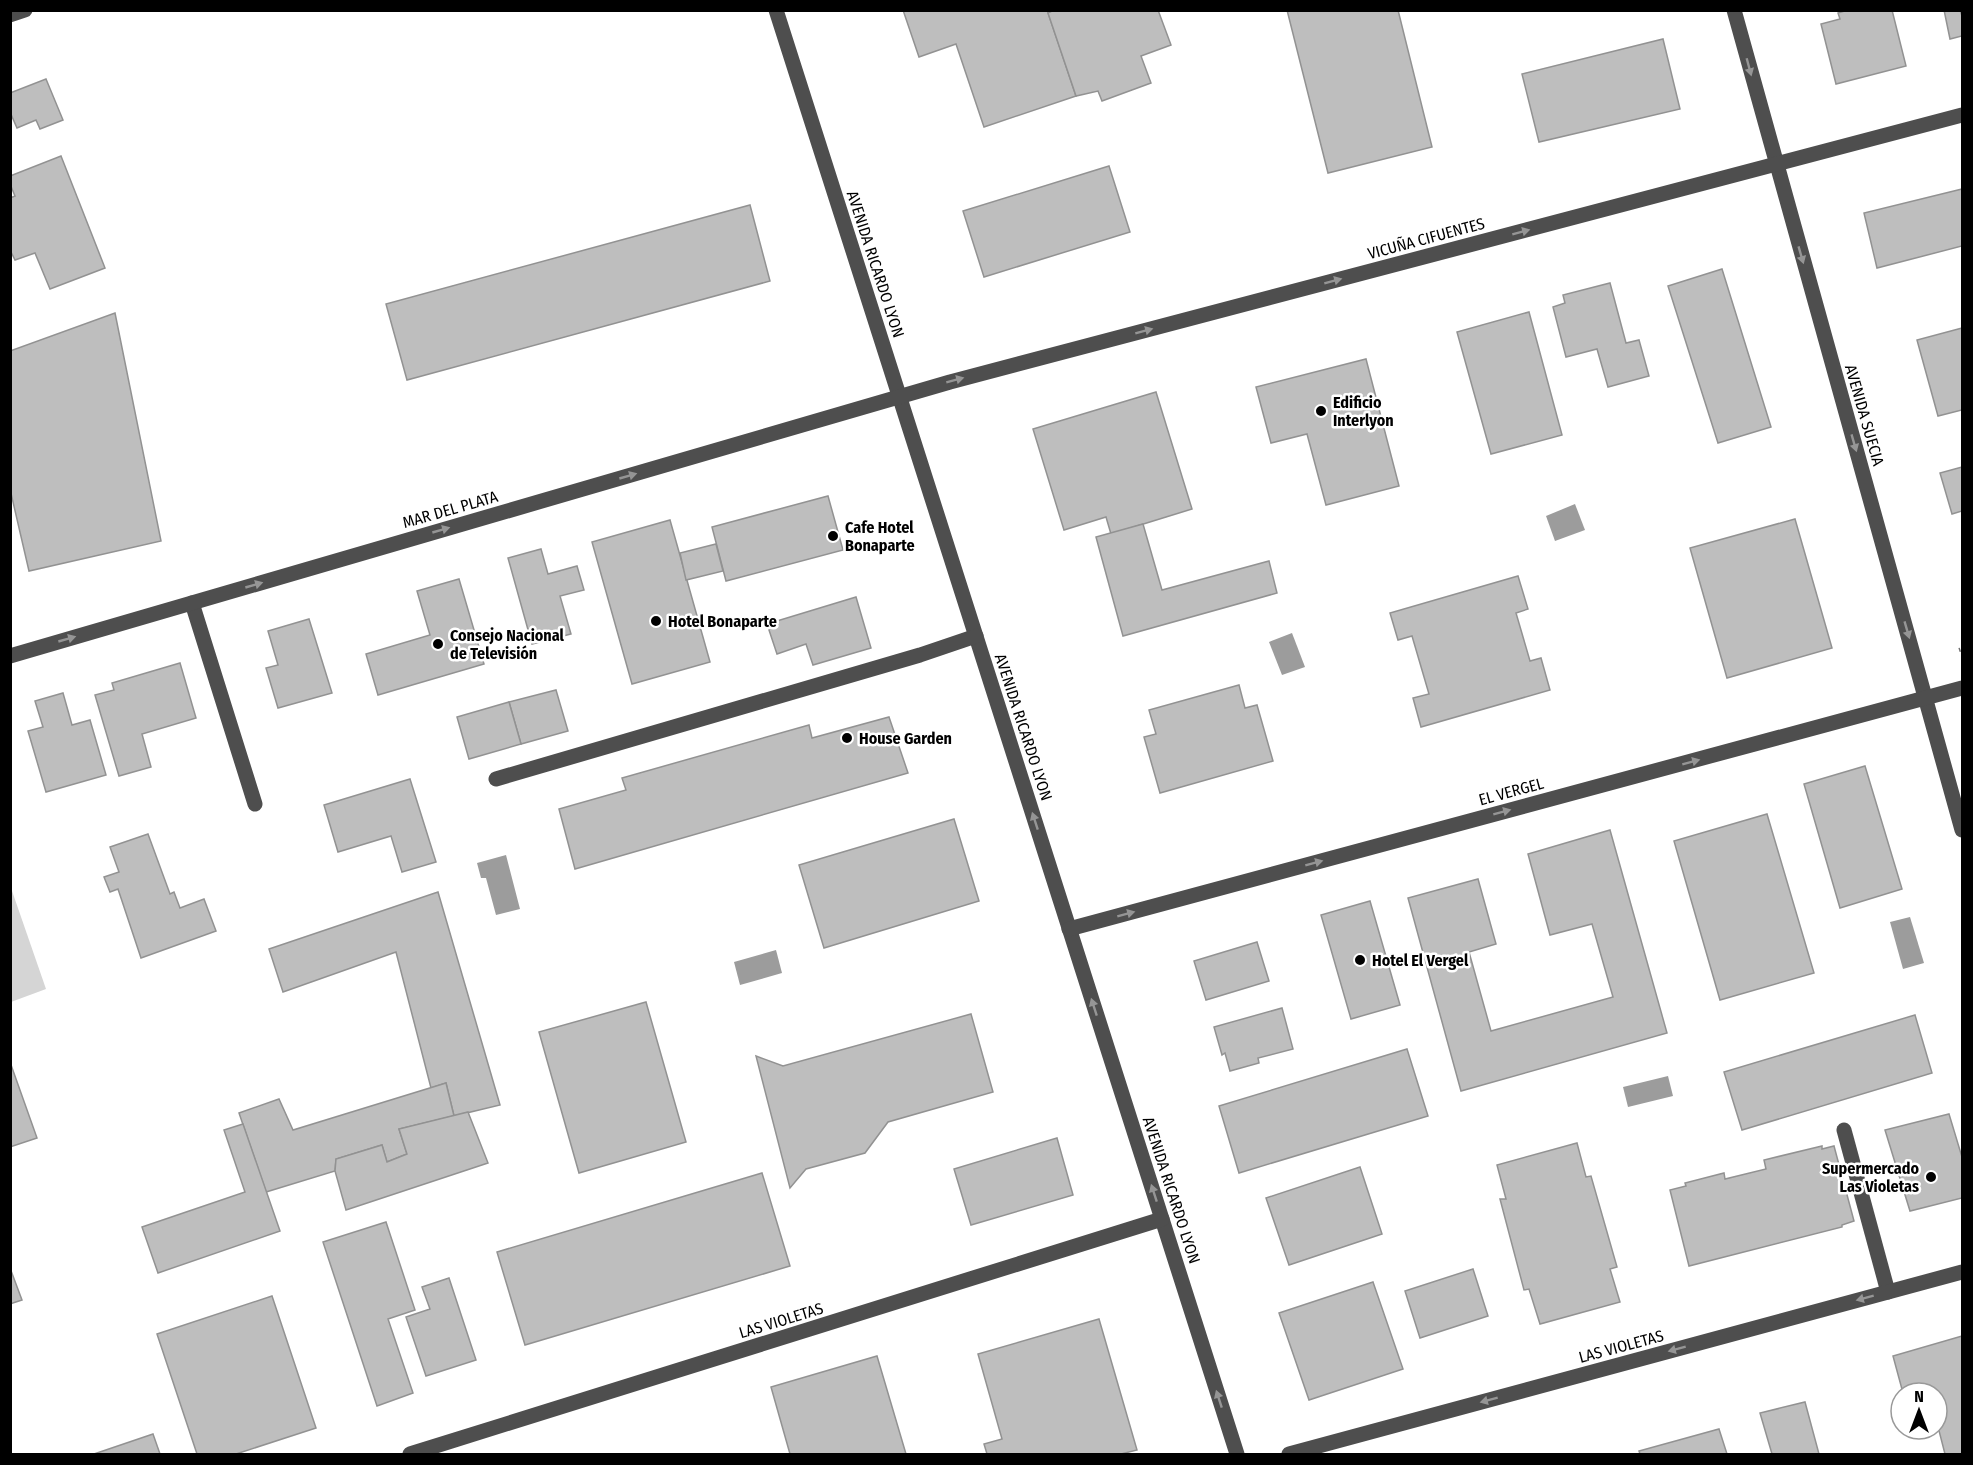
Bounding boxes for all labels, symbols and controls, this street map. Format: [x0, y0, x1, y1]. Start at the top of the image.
one-way arrow [1745, 58, 1755, 76]
street label: AVENIDA RICARDO LYON [843, 188, 908, 340]
street label: VICUÑA CIFUENTES [1366, 214, 1487, 263]
one-way arrow [1512, 227, 1530, 236]
one-way arrow [1797, 246, 1807, 264]
one-way arrow [1324, 276, 1342, 286]
one-way arrow [1135, 325, 1153, 335]
street label: AVENIDA SUECIA [1841, 362, 1888, 469]
one-way arrow [947, 375, 965, 384]
place label: Edificio Interlyon [1333, 393, 1394, 430]
marker: Edificio Interlyon [1314, 404, 1328, 418]
one-way arrow [1850, 434, 1859, 452]
one-way arrow [619, 471, 637, 480]
street label: MAR DEL PLATA [400, 487, 500, 532]
place label: Cafe Hotel Bonaparte [845, 518, 915, 555]
one-way arrow [432, 525, 450, 534]
marker: Cafe Hotel Bonaparte [826, 529, 840, 543]
one-way arrow [245, 580, 263, 589]
place label: Hotel Bonaparte [668, 612, 777, 631]
marker: Hotel Bonaparte [649, 614, 663, 628]
one-way arrow [1902, 621, 1912, 639]
place label: Consejo Nacional de Televisión [450, 626, 565, 663]
one-way arrow [58, 634, 76, 643]
marker: Consejo Nacional de Televisión [431, 637, 445, 651]
street label: AVENIDA RICARDO LYON [991, 651, 1056, 803]
place label: House Garden [859, 729, 952, 748]
marker: House Garden [840, 731, 854, 745]
one-way arrow [1682, 756, 1700, 766]
street label: EL VERGEL [1477, 774, 1546, 809]
one-way arrow [1493, 807, 1512, 817]
one-way arrow [1030, 812, 1039, 830]
one-way arrow [1305, 858, 1323, 867]
one-way arrow [1117, 909, 1135, 918]
place label: Hotel El Vergel [1372, 951, 1469, 970]
marker: Hotel El Vergel [1353, 953, 1367, 967]
one-way arrow [1089, 998, 1098, 1016]
street label: AVENIDA RICARDO LYON [1139, 1114, 1204, 1266]
place label: Supermercado Las Violetas [1822, 1159, 1919, 1196]
marker: Supermercado Las Violetas [1924, 1170, 1938, 1184]
one-way arrow [1148, 1184, 1158, 1202]
one-way arrow [1856, 1294, 1875, 1304]
street label: LAS VIOLETAS [737, 1299, 826, 1342]
street label: LAS VIOLETAS [1577, 1326, 1666, 1367]
one-way arrow [1668, 1345, 1686, 1355]
north arrow [1889, 1381, 1949, 1441]
text: N [1914, 1387, 1924, 1406]
one-way arrow [1214, 1390, 1223, 1408]
one-way arrow [1480, 1396, 1498, 1406]

